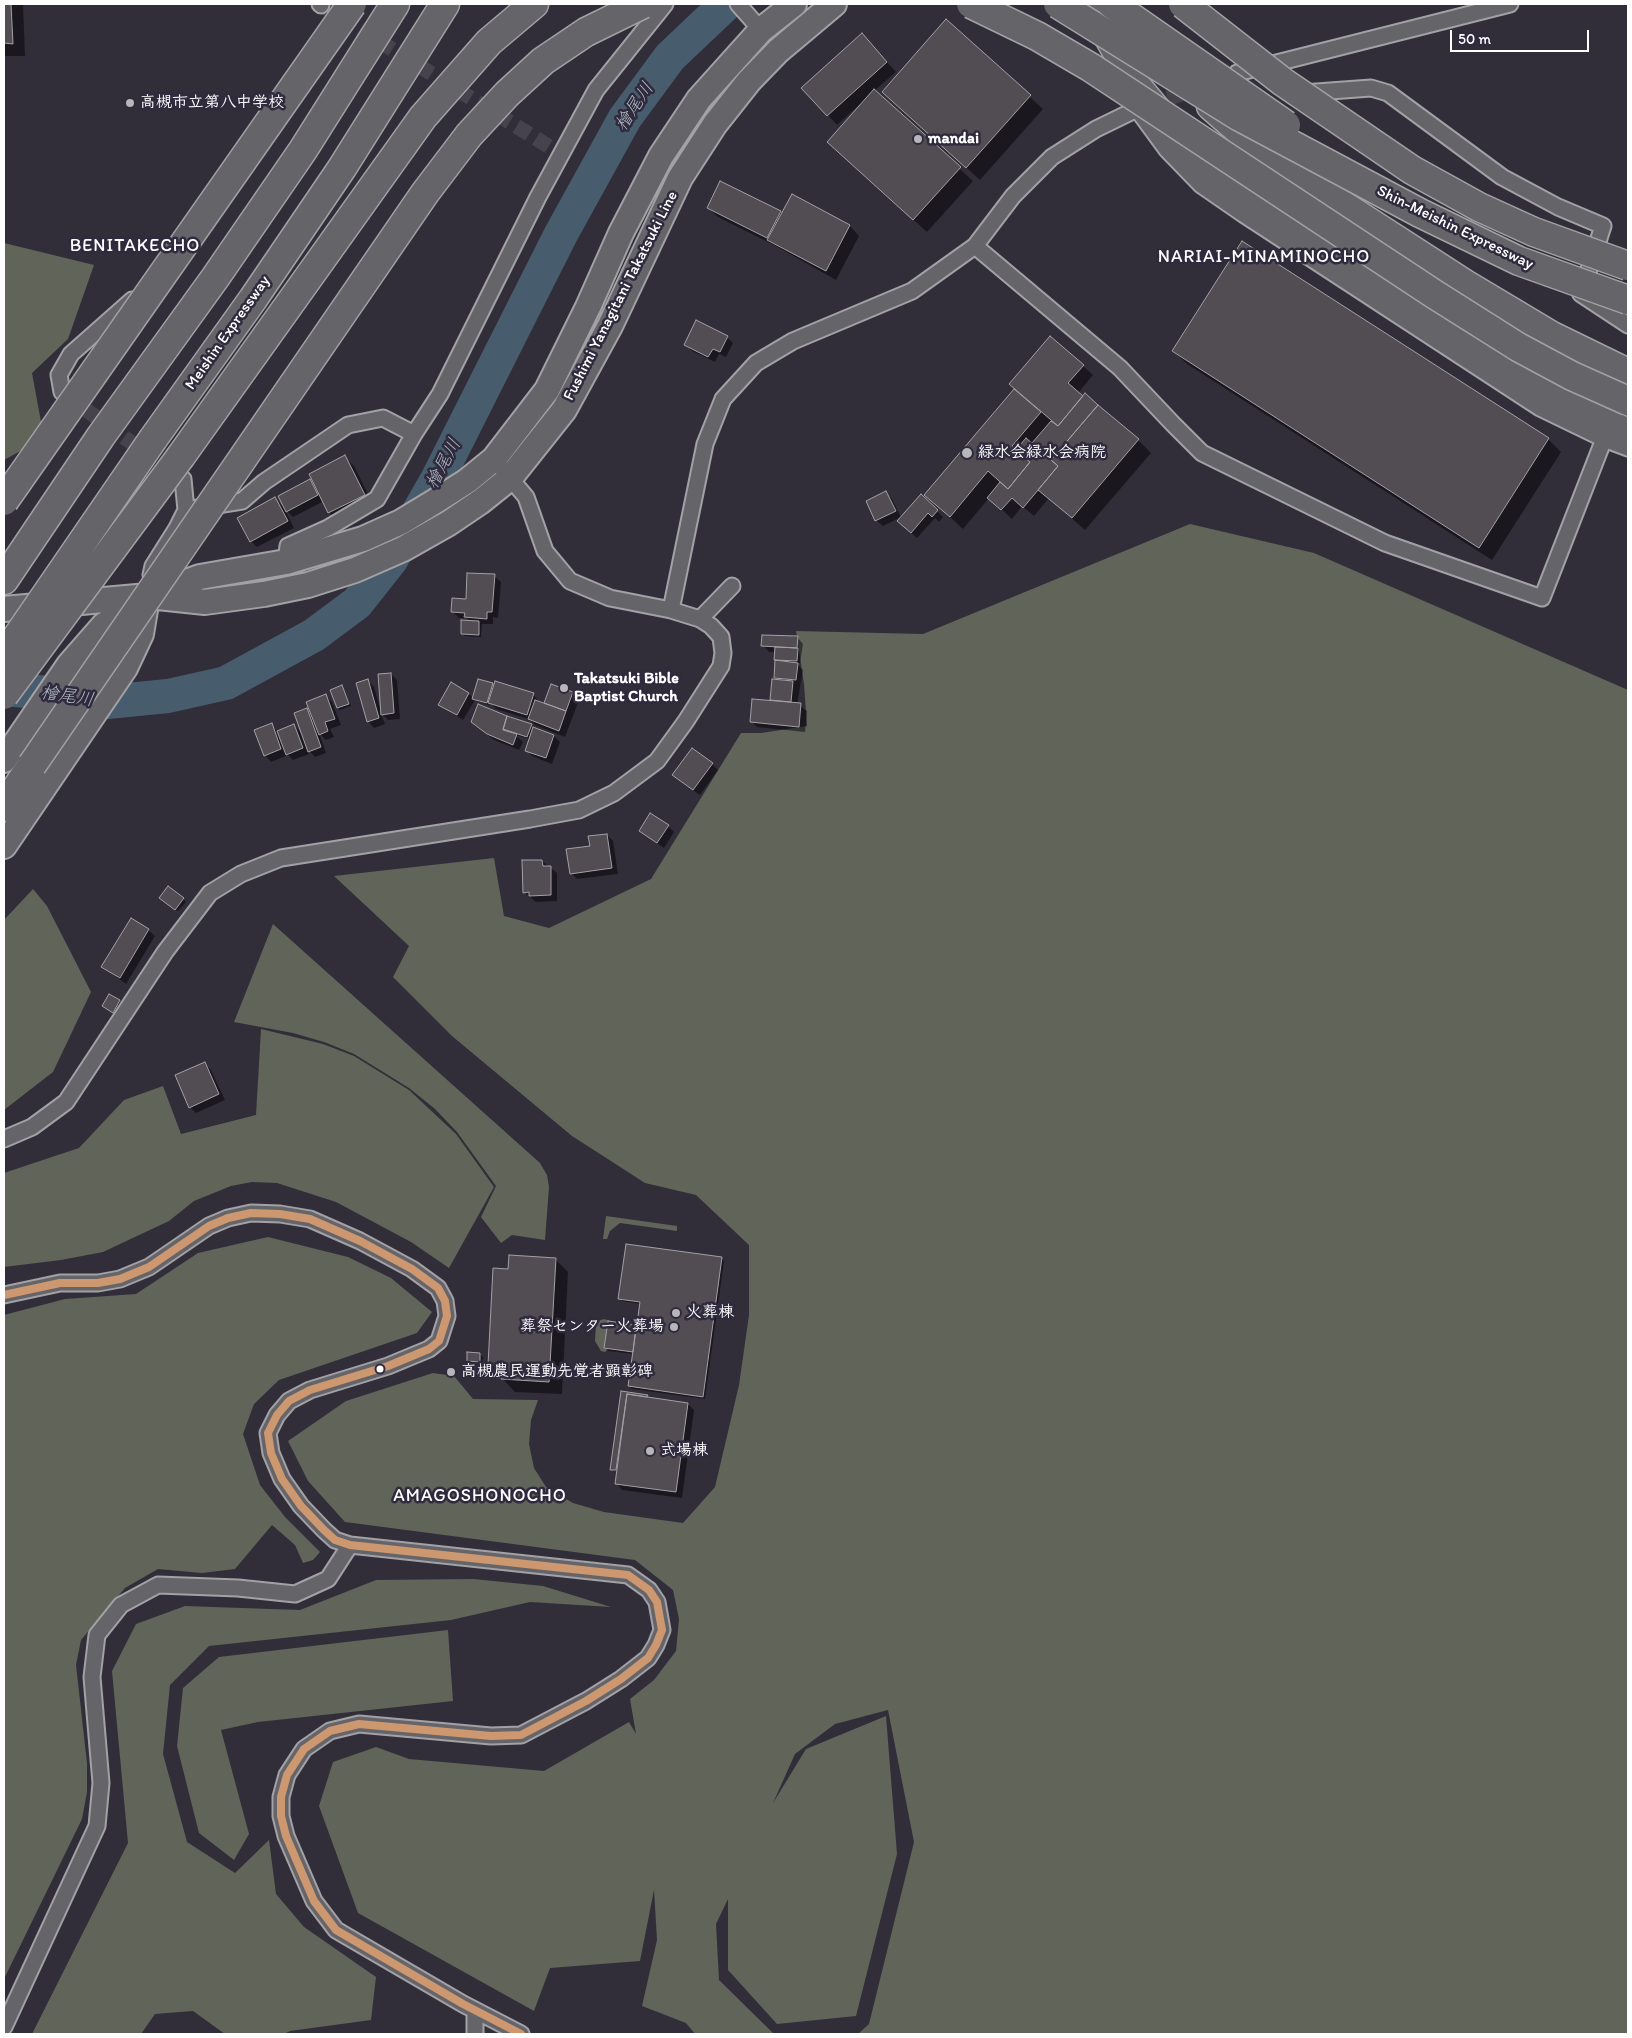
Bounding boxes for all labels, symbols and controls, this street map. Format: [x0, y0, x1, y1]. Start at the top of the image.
scale bar [1452, 20, 1591, 52]
text: 50 m [1458, 30, 1491, 48]
water label: 檜尾川 [611, 79, 659, 135]
place label: 高槻市立第八中学校 [140, 93, 284, 113]
marker: 高槻市立第八中学校 [124, 97, 136, 109]
place label: mandai [928, 129, 979, 149]
marker: mandai [912, 133, 924, 145]
street label: Shin-Meishin Expressway [1373, 182, 1537, 274]
street label: Fushimi Yanagitani Takatsuki Line [560, 188, 682, 404]
district label: BENITAKECHO [69, 235, 201, 257]
district label: NARIAI-MINAMINOCHO [1157, 246, 1371, 268]
street label: Meishin Expressway [181, 272, 275, 394]
water label: 檜尾川 [422, 435, 466, 493]
place label: 緑水会緑水会病院 [978, 443, 1106, 463]
marker: 緑水会緑水会病院 [960, 446, 974, 460]
place label: Takatsuki Bible Baptist Church [574, 669, 679, 707]
water label: 檜尾川 [39, 682, 95, 712]
marker: Takatsuki Bible Baptist Church [558, 682, 570, 694]
place label: 火葬棟 [686, 1303, 734, 1323]
marker: 火葬棟 [670, 1307, 682, 1319]
place label: 葬祭センター火葬場 [520, 1317, 664, 1337]
marker: 葬祭センター火葬場 [668, 1321, 680, 1333]
place label: 高槻農民運動先覚者顕彰碑 [461, 1362, 653, 1382]
unlabelled marker [375, 1364, 385, 1374]
marker: 高槻農民運動先覚者顕彰碑 [445, 1366, 457, 1378]
place label: 式場棟 [660, 1441, 708, 1461]
marker: 式場棟 [644, 1445, 656, 1457]
district label: AMAGOSHONOCHO [392, 1485, 568, 1507]

